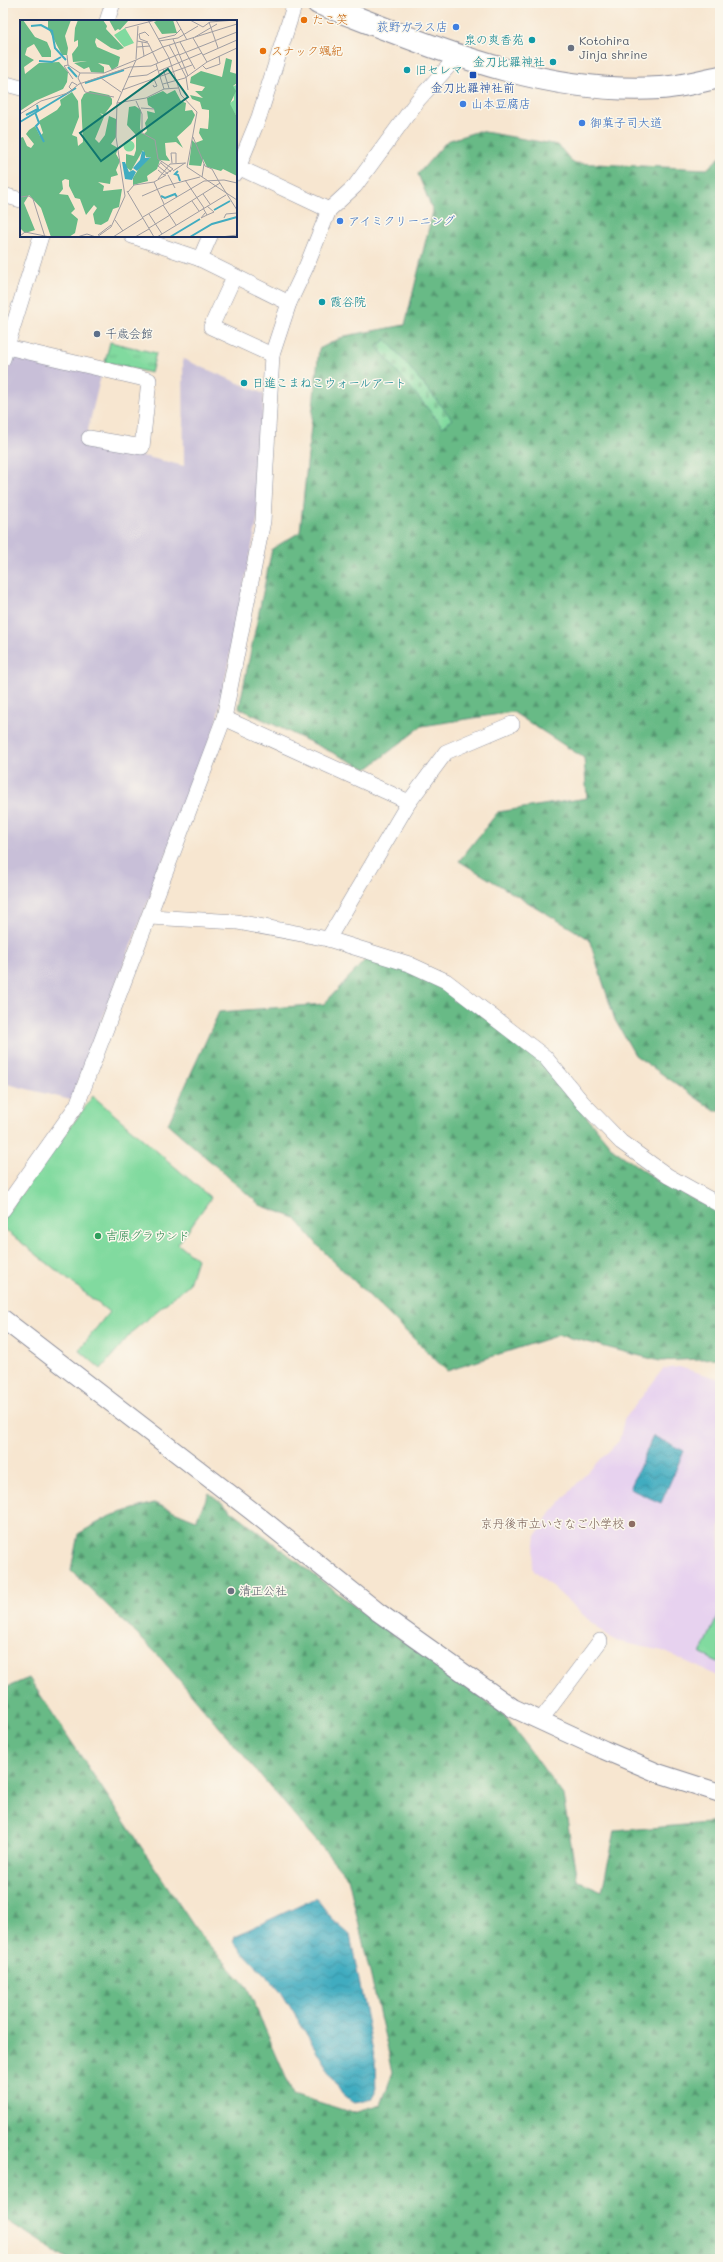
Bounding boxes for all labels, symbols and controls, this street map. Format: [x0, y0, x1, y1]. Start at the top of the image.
place label: たこ笑 [312, 11, 348, 27]
marker: たこ笑 [299, 15, 309, 25]
place label: 荻野ガラス店 [376, 18, 448, 34]
inset map [20, 20, 237, 237]
marker: 荻野ガラス店 [451, 22, 461, 32]
place label: 泉の爽香苑 [464, 31, 524, 47]
place label: Kotohira Jinja shrine [579, 32, 648, 62]
marker: 泉の爽香苑 [527, 35, 537, 45]
place label: スナック颯紀 [271, 42, 343, 58]
marker: Kotohira Jinja shrine [566, 43, 576, 53]
marker: スナック颯紀 [258, 46, 268, 56]
place label: 金刀比羅神社 [473, 53, 545, 69]
marker: 金刀比羅神社 [548, 57, 558, 67]
place label: 旧セレマ [415, 61, 463, 77]
marker: 旧セレマ [402, 65, 412, 75]
marker: 金刀比羅神社前 [468, 70, 478, 80]
place label: 金刀比羅神社前 [431, 79, 515, 95]
place label: 山本豆腐店 [471, 95, 531, 111]
marker: 山本豆腐店 [458, 99, 468, 109]
place label: 御菓子司大道 [590, 114, 662, 130]
marker: 御菓子司大道 [577, 118, 587, 128]
place label: アイミクリーニング [348, 212, 455, 228]
marker: アイミクリーニング [335, 216, 345, 226]
place label: 霞谷院 [330, 293, 366, 309]
marker: 霞谷院 [317, 297, 327, 307]
place label: 千歳会館 [105, 325, 153, 341]
marker: 千歳会館 [92, 329, 102, 339]
place label: 日進こまねこウォールアート [252, 374, 407, 390]
marker: 日進こまねこウォールアート [239, 378, 249, 388]
place label: 吉原グラウンド [106, 1227, 190, 1243]
marker: 吉原グラウンド [93, 1231, 103, 1241]
place label: 京丹後市立いさなご小学校 [480, 1515, 624, 1531]
marker: 京丹後市立いさなご小学校 [627, 1519, 637, 1529]
place label: 清正公社 [239, 1582, 287, 1598]
marker: 清正公社 [226, 1586, 236, 1596]

